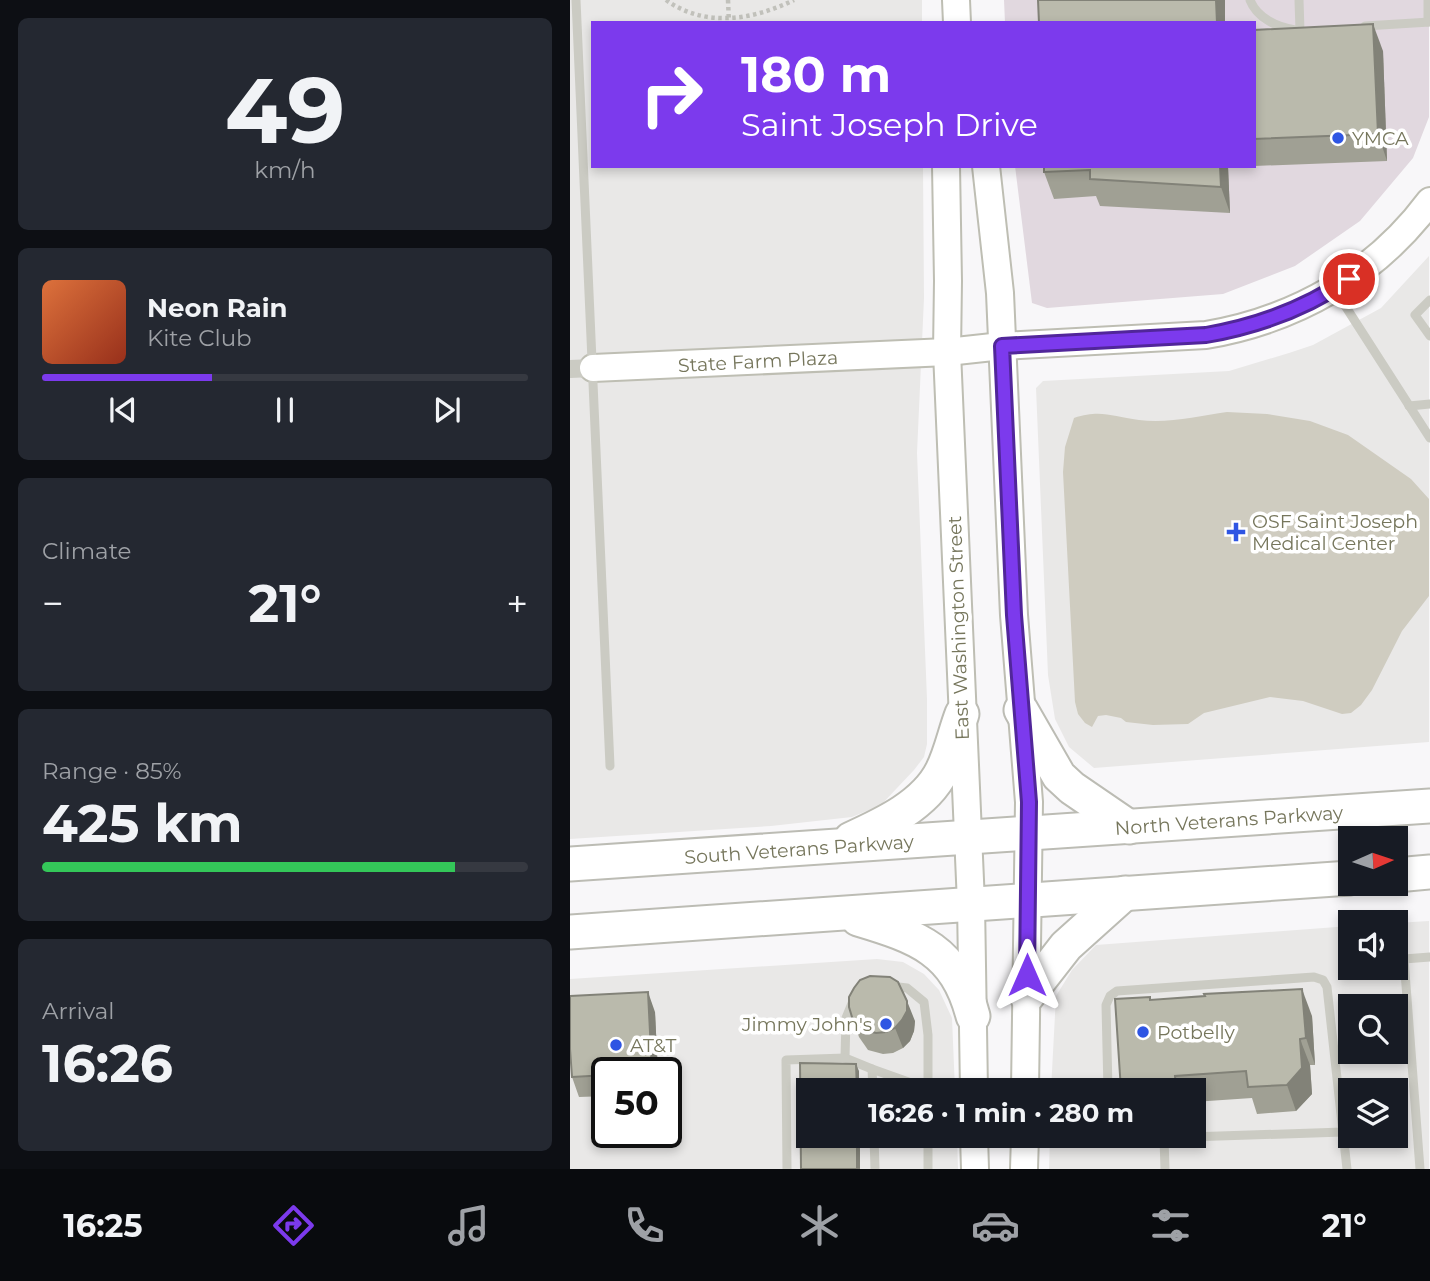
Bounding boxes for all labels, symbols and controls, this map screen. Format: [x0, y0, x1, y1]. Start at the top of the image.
text: 180 m [741, 45, 891, 104]
icon: right [626, 49, 717, 140]
text: 49 [225, 55, 345, 166]
text: Saint Joseph Drive [741, 105, 1038, 144]
place label: YMCA [1352, 127, 1409, 150]
marker: YMCA [1330, 130, 1346, 146]
text: km/h [254, 156, 316, 184]
pin [1319, 249, 1379, 309]
icon: arrive [1330, 260, 1368, 298]
text: Neon Rain [147, 292, 288, 324]
text: Kite Club [147, 324, 252, 352]
street label: State Farm Plaza [677, 346, 839, 377]
icon: previous [104, 391, 142, 429]
icon: pause [266, 391, 304, 429]
icon: next [428, 391, 466, 429]
place label: OSF Saint Joseph Medical Center [1252, 510, 1418, 555]
street label: East Washington Street [943, 515, 974, 741]
marker: OSF Saint Joseph Medical Center [1226, 522, 1246, 542]
text: Climate [42, 537, 131, 565]
text: 21° [249, 572, 321, 635]
text: − [42, 580, 64, 627]
text: + [506, 580, 528, 627]
text: Range · 85% [42, 757, 182, 785]
text: 425 km [42, 792, 243, 855]
street label: North Veterans Parkway [1114, 801, 1345, 840]
north arrow [1338, 826, 1408, 896]
map controls [1338, 826, 1408, 1148]
street label: South Veterans Parkway [684, 830, 915, 869]
button: sound [1338, 910, 1408, 980]
position arrow [990, 938, 1064, 1012]
button: search [1338, 994, 1408, 1064]
text: Arrival [42, 997, 115, 1025]
place label: Jimmy John's [741, 1013, 872, 1036]
marker: Jimmy John's [878, 1016, 894, 1032]
place label: Potbelly [1157, 1021, 1236, 1044]
marker: Potbelly [1135, 1024, 1151, 1040]
text: 16:26 [42, 1032, 173, 1095]
place label: AT&T [630, 1034, 676, 1057]
marker: AT&T [608, 1037, 624, 1053]
speed limit sign: 50 [591, 1057, 682, 1148]
button: layers [1338, 1078, 1408, 1148]
text: 16:26 · 1 min · 280 m [868, 1097, 1134, 1129]
icon: directions [269, 1201, 318, 1250]
icon: music [444, 1201, 493, 1250]
icon: phone [620, 1201, 669, 1250]
icon: climate [795, 1201, 844, 1250]
icon: car [971, 1201, 1020, 1250]
icon: filters [1146, 1201, 1195, 1250]
text: 16:25 [63, 1206, 142, 1245]
text: 21° [1322, 1206, 1367, 1245]

